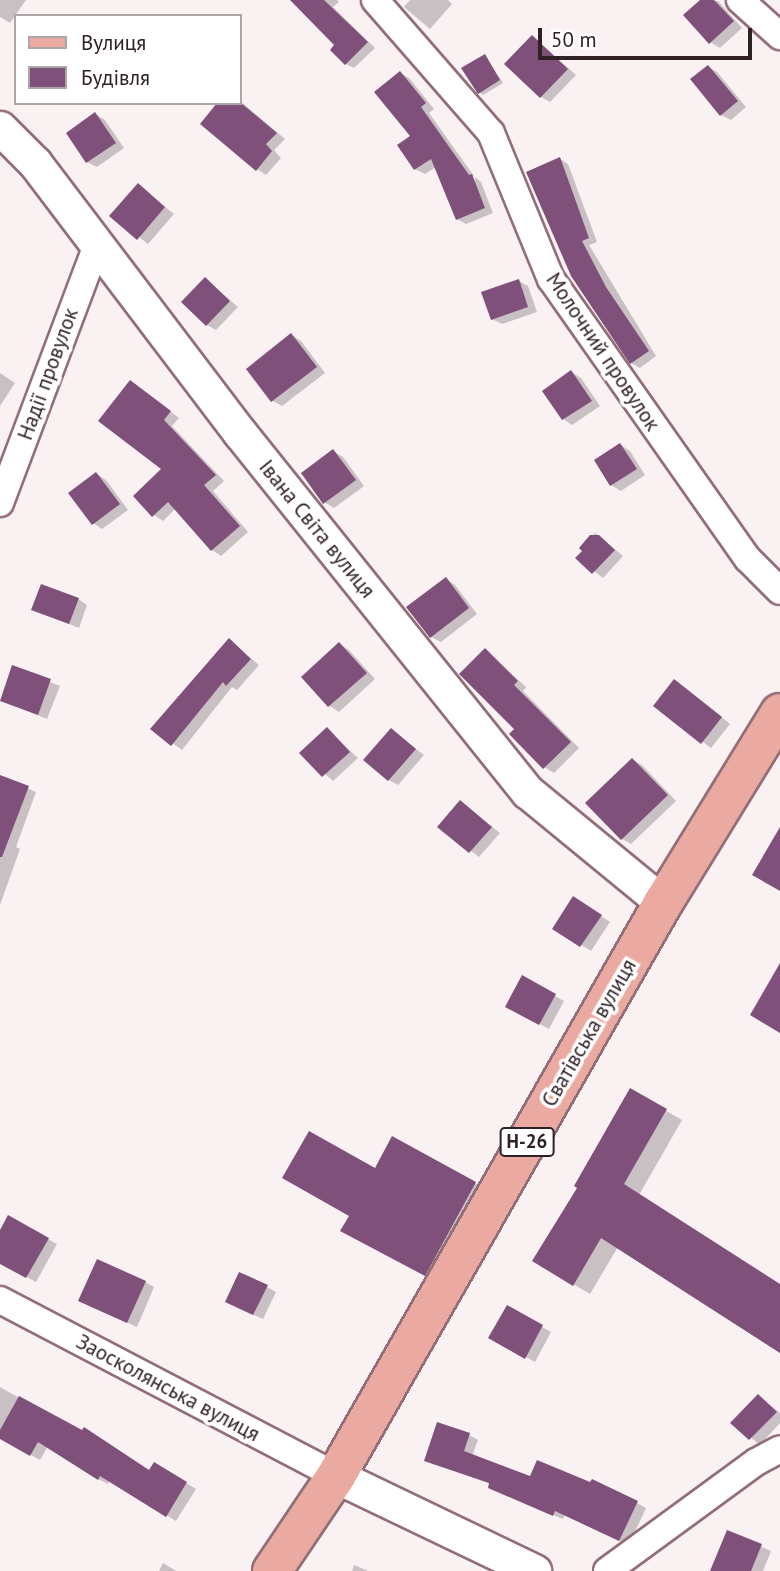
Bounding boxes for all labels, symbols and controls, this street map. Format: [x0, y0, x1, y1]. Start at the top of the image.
legend [14, 14, 242, 105]
scale bar [542, 14, 756, 58]
text: 50 m [551, 26, 597, 53]
text: Вулиця [81, 29, 146, 56]
text: Будівля [81, 64, 150, 91]
street label: Молочний провулок [541, 268, 665, 436]
street label: Надії провулок [12, 305, 84, 443]
street label: Івана Світа вулиця [254, 455, 380, 603]
street label: Сватівська вулиця [537, 955, 641, 1111]
road number: Н-26 [499, 1126, 555, 1158]
street label: Заосколянська вулиця [72, 1329, 264, 1447]

